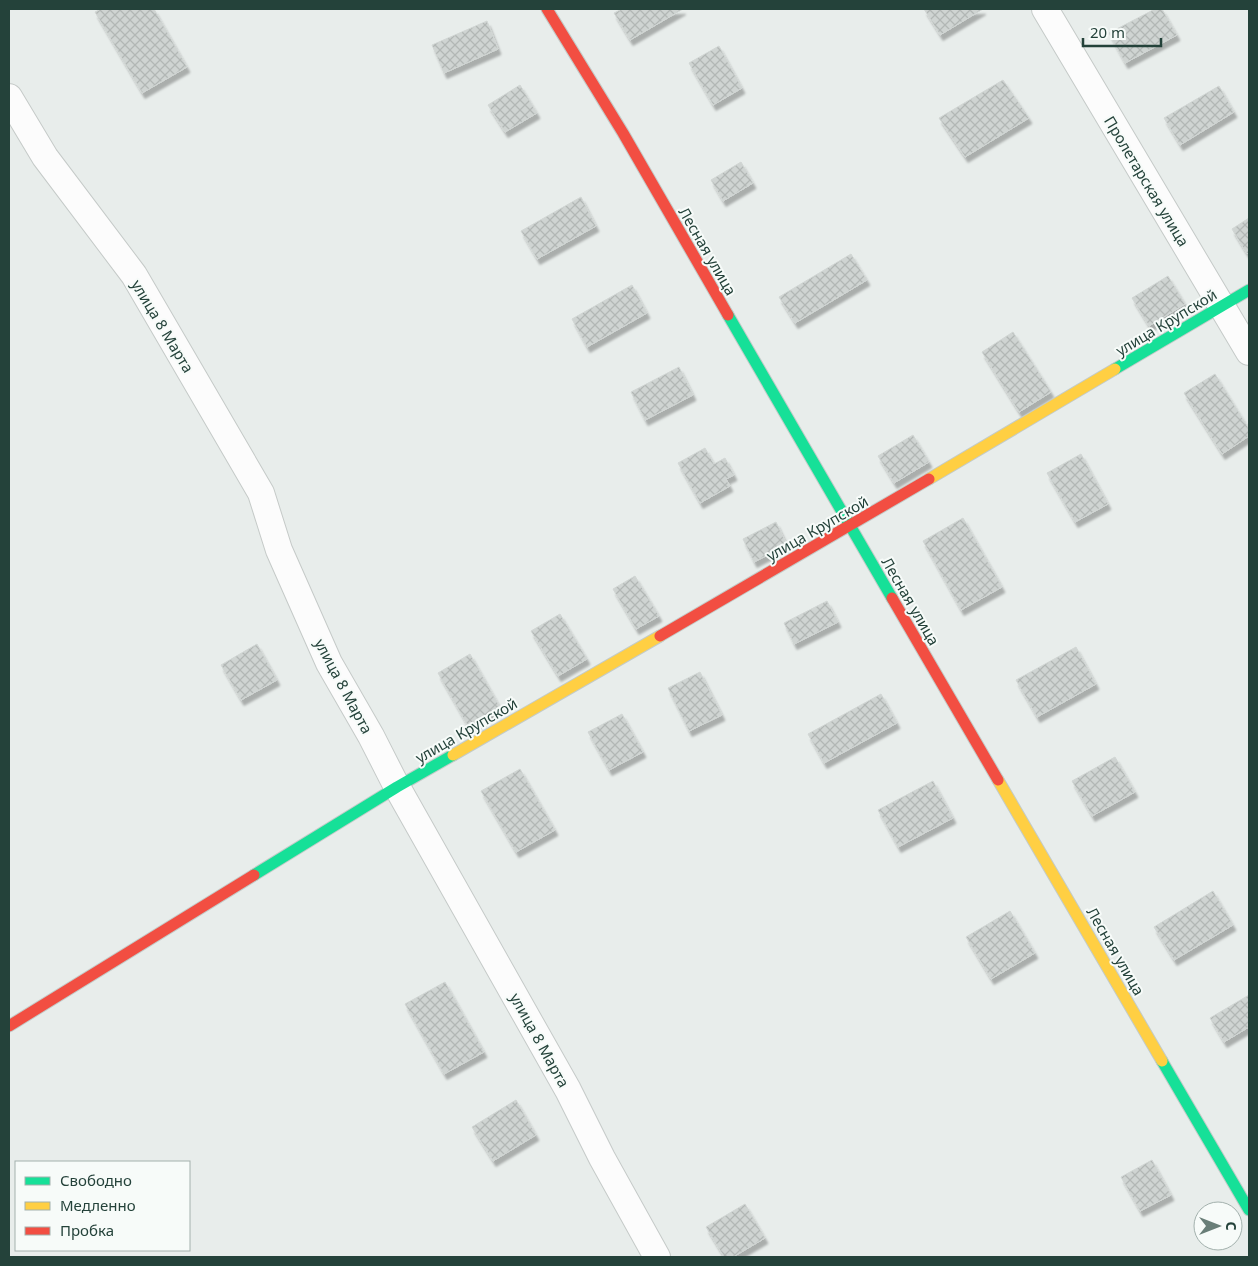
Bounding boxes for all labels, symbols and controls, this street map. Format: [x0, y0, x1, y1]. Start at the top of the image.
scale bar [1083, 15, 1160, 47]
text: 20 m [1090, 22, 1125, 42]
street label: Пролетарская улица [1100, 112, 1194, 250]
street label: Лесная улица [675, 203, 741, 299]
street label: улица 8 Марта [127, 276, 199, 376]
street label: улица Крупской [1112, 284, 1220, 360]
street label: улица Крупской [762, 491, 872, 565]
street label: Лесная улица [878, 553, 944, 649]
street label: улица 8 Марта [310, 635, 378, 737]
street label: улица Крупской [411, 693, 521, 767]
street label: Лесная улица [1083, 903, 1149, 999]
street label: улица 8 Марта [506, 989, 574, 1091]
legend [15, 1161, 190, 1251]
text: Свободно [60, 1170, 132, 1190]
text: Медленно [60, 1195, 136, 1215]
north arrow [1193, 1201, 1243, 1251]
text: Пробка [60, 1220, 114, 1240]
text: С [1222, 1221, 1241, 1231]

